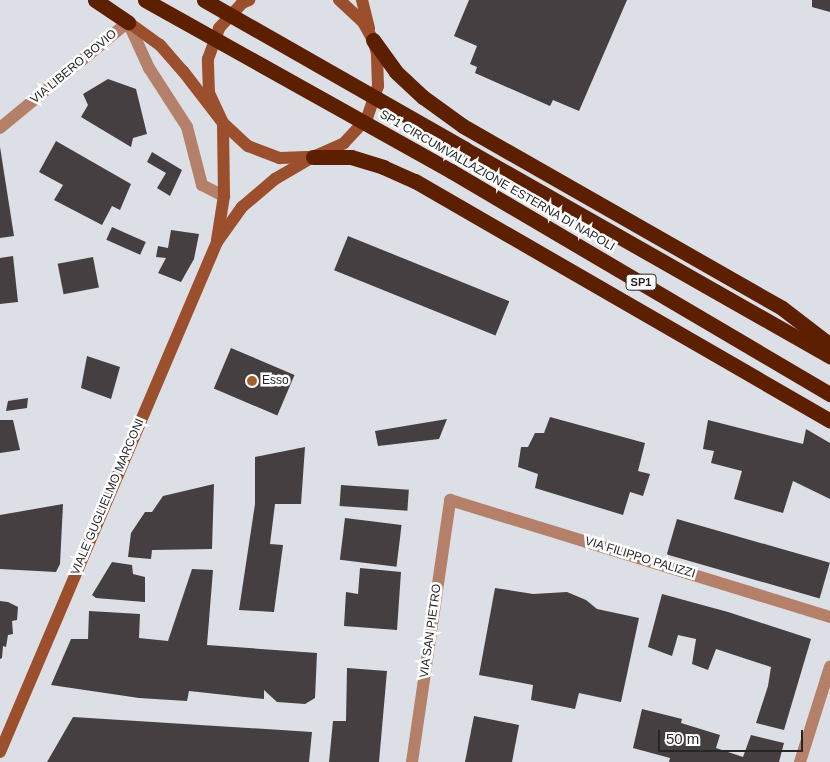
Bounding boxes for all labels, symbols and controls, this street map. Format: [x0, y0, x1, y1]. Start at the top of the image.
street label: VIA LIBERO BOVIO [28, 27, 120, 107]
street label: SP1 CIRCUMVALLAZIONE ESTERNA DI NAPOLI [377, 107, 617, 255]
road number: SP1 [625, 274, 657, 290]
place label: Esso [262, 374, 289, 388]
marker: Esso [246, 375, 258, 387]
street label: VIALE GUGLIELMO MARCONI [68, 417, 148, 577]
street label: VIA FILIPPO PALIZZI [583, 534, 697, 582]
street label: VIA SAN PIETRO [417, 583, 445, 679]
scale bar [660, 720, 805, 752]
text: 50 m [666, 730, 699, 747]

